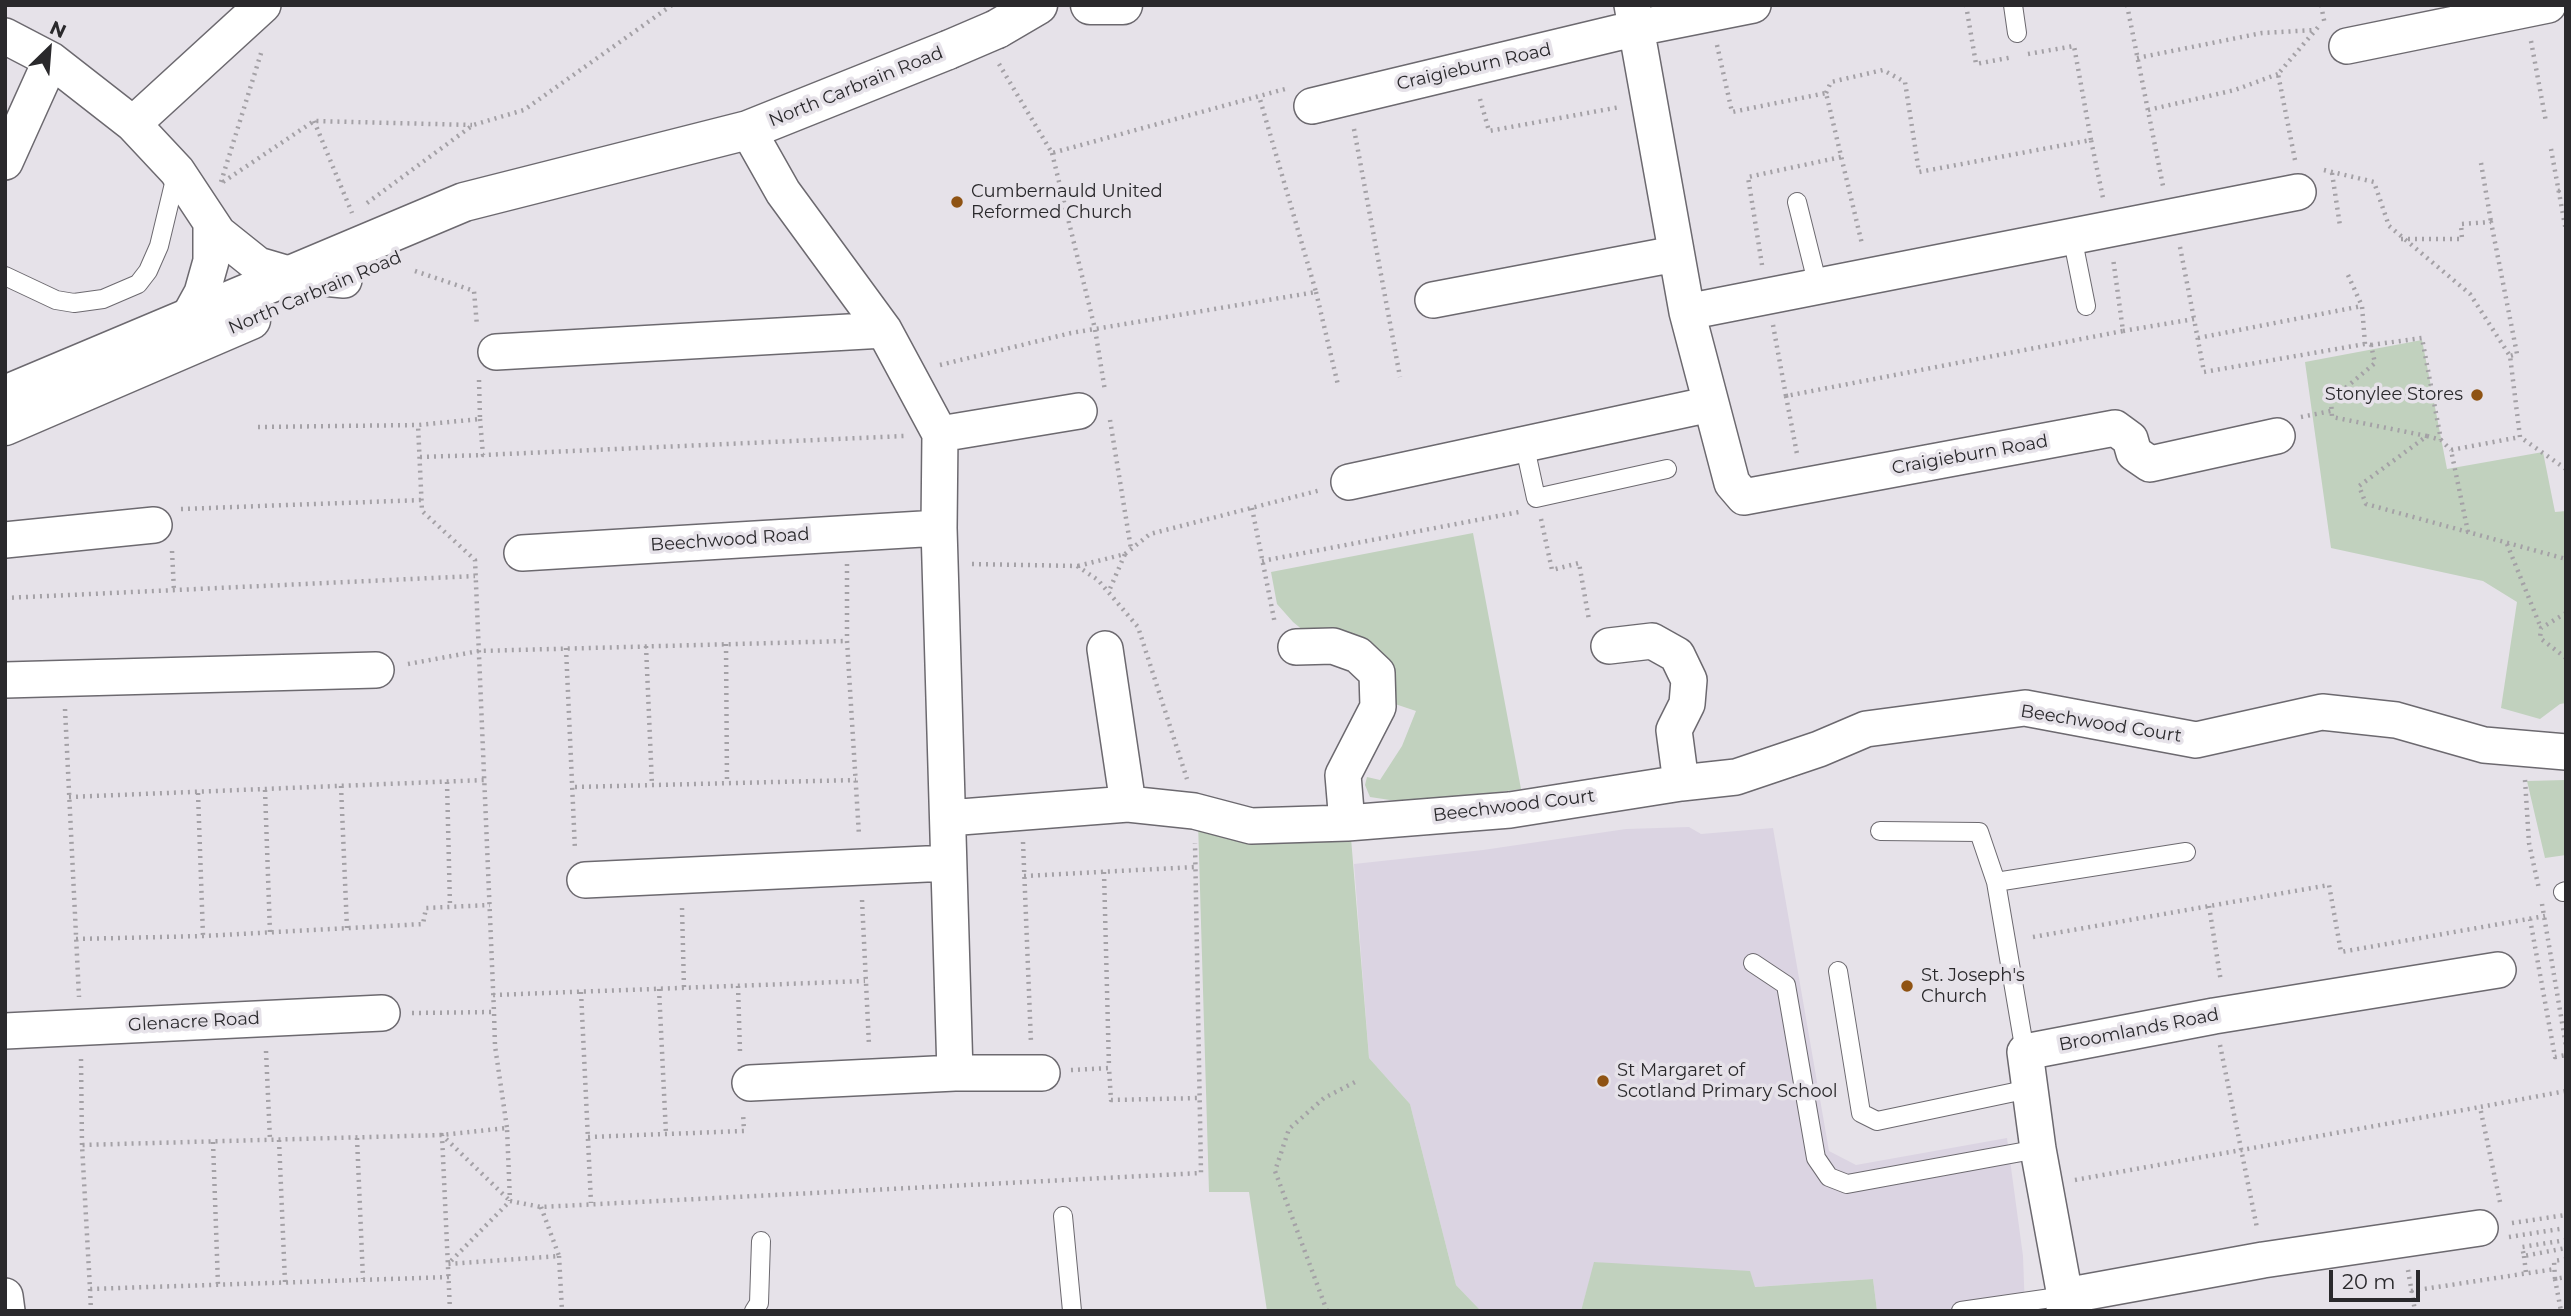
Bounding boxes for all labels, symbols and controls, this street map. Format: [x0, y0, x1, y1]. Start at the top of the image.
north arrow [14, 14, 84, 84]
text: N [46, 16, 70, 43]
street label: Craigieburn Road [1395, 39, 1553, 95]
street label: North Carbrain Road [766, 42, 946, 132]
place label: Cumbernauld United Reformed Church [971, 181, 1163, 224]
marker: Cumbernauld United Reformed Church [949, 194, 965, 210]
street label: North Carbrain Road [225, 247, 405, 339]
place label: Stonylee Stores [2325, 384, 2463, 406]
marker: Stonylee Stores [2469, 387, 2485, 403]
street label: Craigieburn Road [1890, 431, 2050, 479]
street label: Beechwood Road [650, 524, 810, 556]
street label: Beechwood Court [2019, 701, 2183, 747]
street label: Beechwood Court [1432, 785, 1596, 827]
place label: St. Joseph's Church [1921, 965, 2025, 1007]
marker: St. Joseph's Church [1899, 978, 1915, 994]
street label: Broomlands Road [2057, 1004, 2221, 1056]
street label: Glenacre Road [127, 1008, 261, 1036]
place label: St Margaret of Scotland Primary School [1617, 1060, 1838, 1102]
marker: St Margaret of Scotland Primary School [1595, 1073, 1611, 1089]
scale bar [2333, 1256, 2424, 1300]
text: 20 m [2342, 1269, 2396, 1294]

